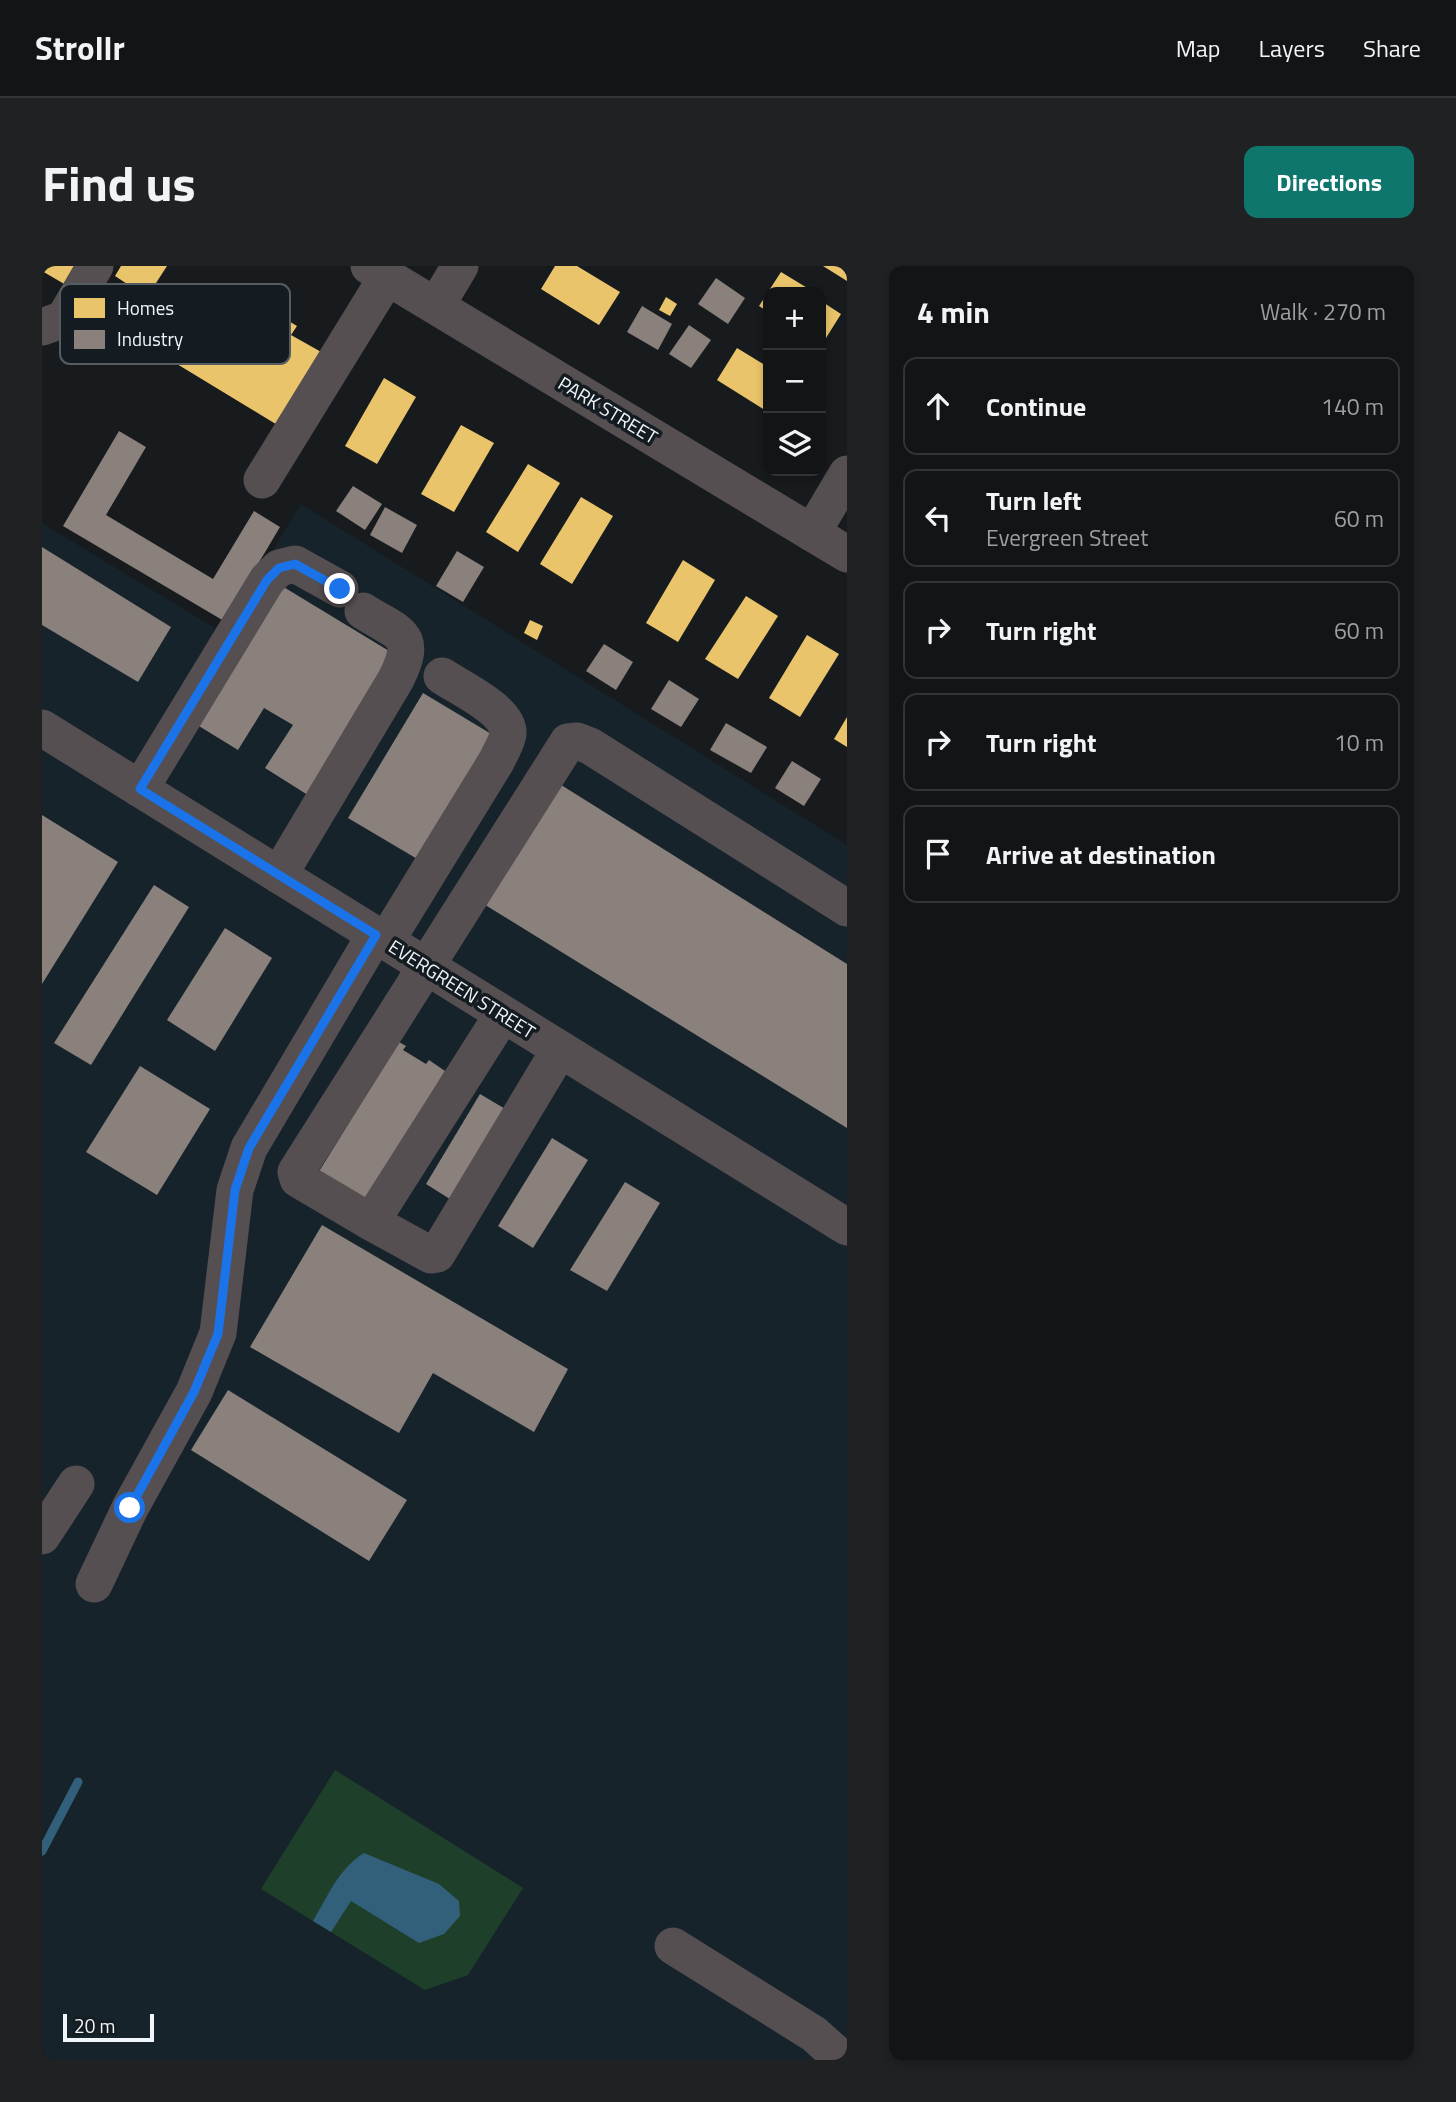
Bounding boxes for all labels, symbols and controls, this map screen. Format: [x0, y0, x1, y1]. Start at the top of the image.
text: Strollr [35, 23, 125, 73]
text: Map [1176, 30, 1221, 66]
text: Layers [1259, 30, 1325, 66]
text: Share [1363, 30, 1421, 66]
text: Find us [42, 145, 196, 220]
button: Directions [1244, 146, 1414, 218]
legend [60, 284, 290, 364]
map controls [763, 287, 826, 476]
button: + [763, 287, 826, 350]
text: 4 min [917, 289, 990, 335]
text: Homes [117, 293, 174, 322]
text: Walk · 270 m [1260, 294, 1386, 329]
text: Industry [117, 324, 183, 353]
button: − [763, 350, 826, 413]
street label: PARK STREET [553, 368, 664, 451]
icon: ahead [919, 387, 957, 425]
text: Continue [986, 387, 1086, 426]
text: 140 m [1321, 389, 1384, 424]
button: layers [763, 413, 826, 476]
text: Turn left [986, 481, 1081, 520]
icon: left [919, 499, 957, 537]
text: 60 m [1334, 501, 1384, 536]
text: Evergreen Street [986, 520, 1148, 555]
route end [324, 573, 355, 604]
icon: right [919, 611, 957, 649]
text: Turn right [986, 611, 1097, 650]
text: 60 m [1334, 613, 1384, 648]
icon: right [919, 723, 957, 761]
text: Turn right [986, 723, 1097, 762]
text: 10 m [1334, 725, 1384, 760]
icon: arrive [919, 835, 957, 873]
text: Arrive at destination [986, 835, 1216, 874]
street label: EVERGREEN STREET [383, 932, 541, 1045]
route start [114, 1492, 145, 1523]
scale bar [63, 2011, 154, 2043]
text: 20 m [74, 2011, 115, 2040]

